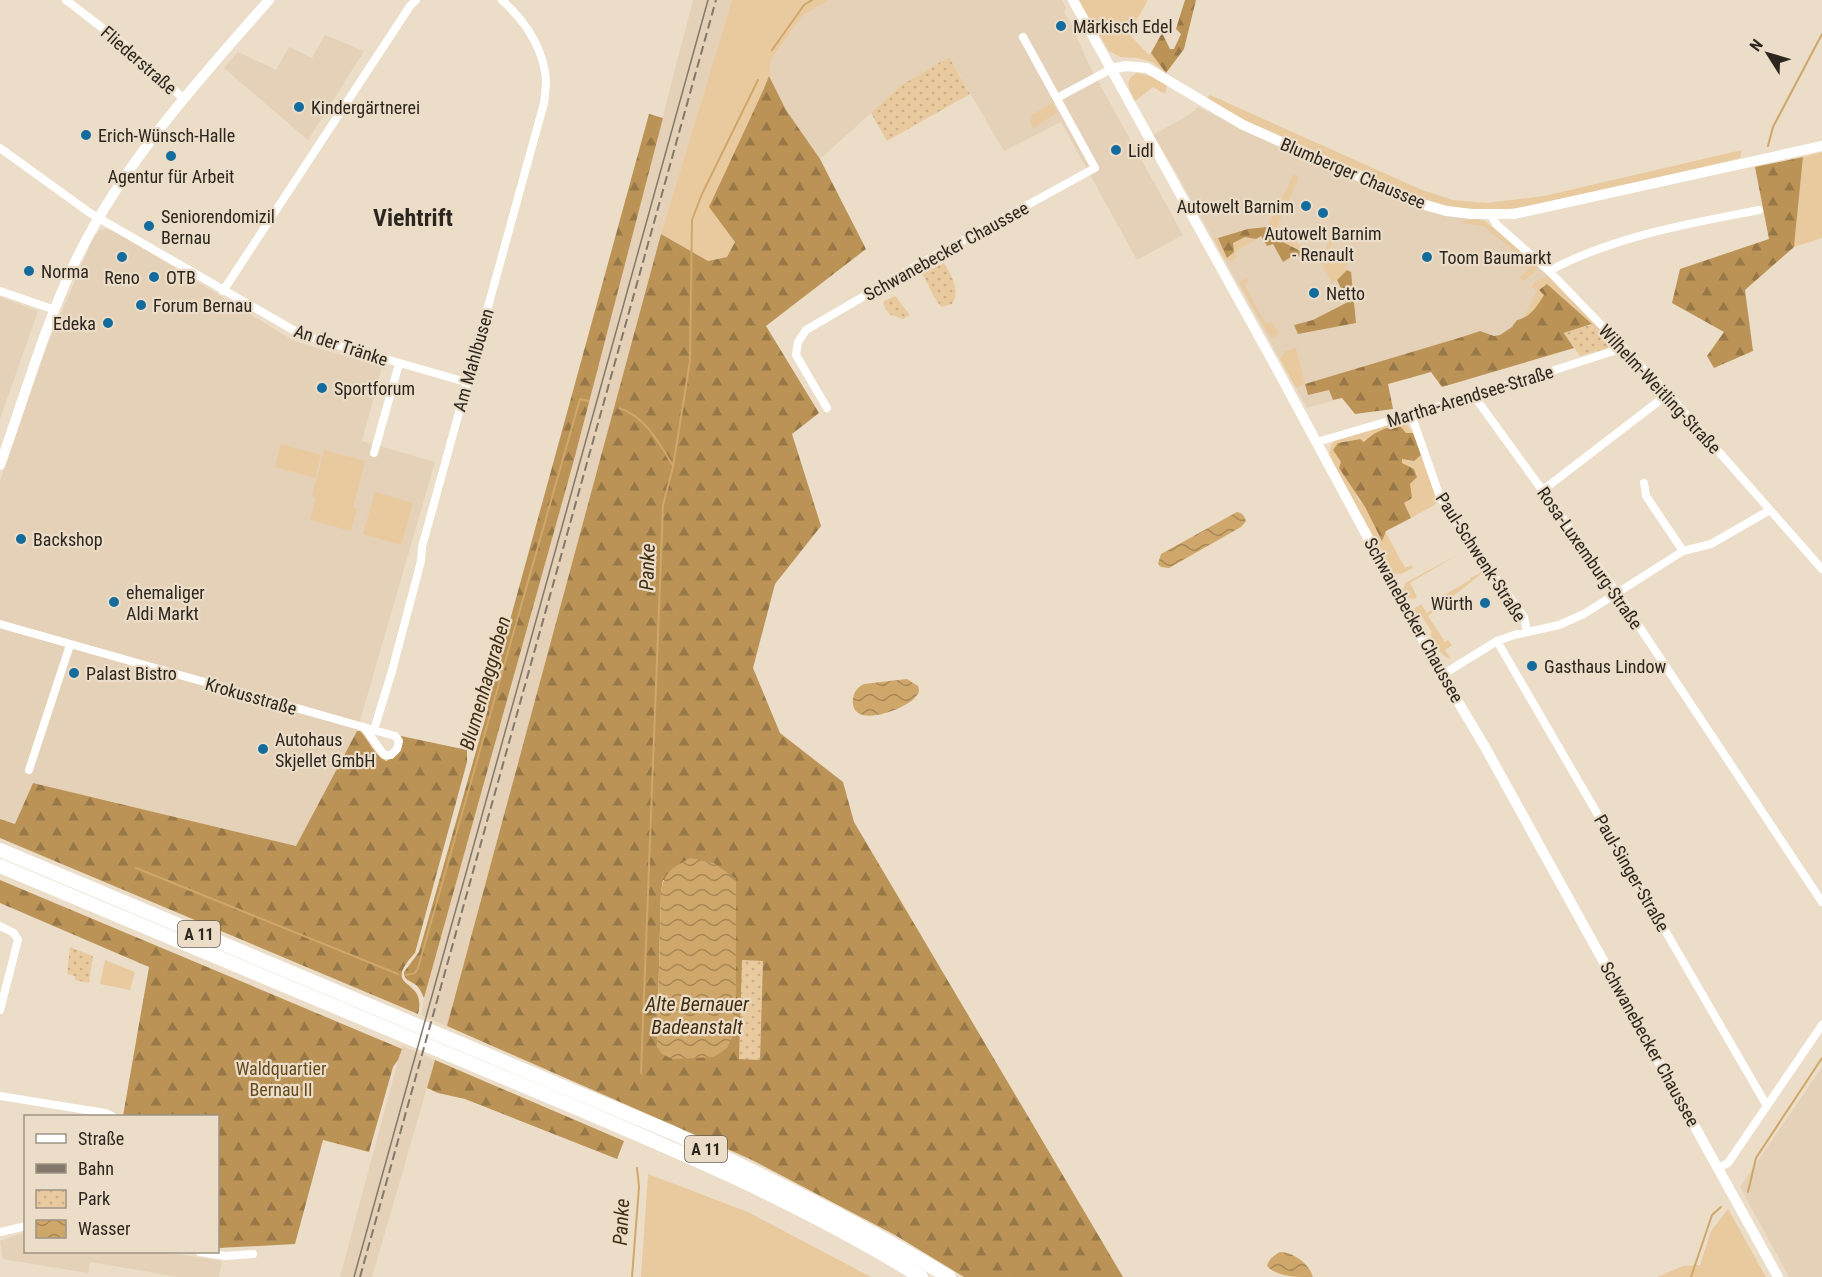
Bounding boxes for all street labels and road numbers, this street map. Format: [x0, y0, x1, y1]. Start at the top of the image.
street label: Fliederstraße [97, 21, 181, 99]
street label: Blumberger Chaussee [1277, 133, 1429, 213]
street label: Schwanebecker Chaussee [860, 197, 1032, 305]
street label: Am Mahlbusen [448, 306, 498, 414]
street label: An der Tränke [291, 320, 391, 370]
street label: Wilhelm-Weitling-Straße [1595, 320, 1725, 458]
street label: Martha-Arendsee-Straße [1384, 361, 1556, 431]
street label: Rosa-Luxemburg-Straße [1533, 483, 1647, 633]
street label: Paul-Schwenk-Straße [1431, 488, 1531, 626]
street label: Schwanebecker Chaussee [1360, 534, 1468, 706]
street label: Krokusstraße [203, 673, 299, 719]
street label: Paul-Singer-Straße [1590, 811, 1674, 935]
road number: A 11 [178, 921, 220, 947]
street label: Schwanebecker Chaussee [1596, 958, 1704, 1130]
road number: A 11 [685, 1136, 727, 1162]

